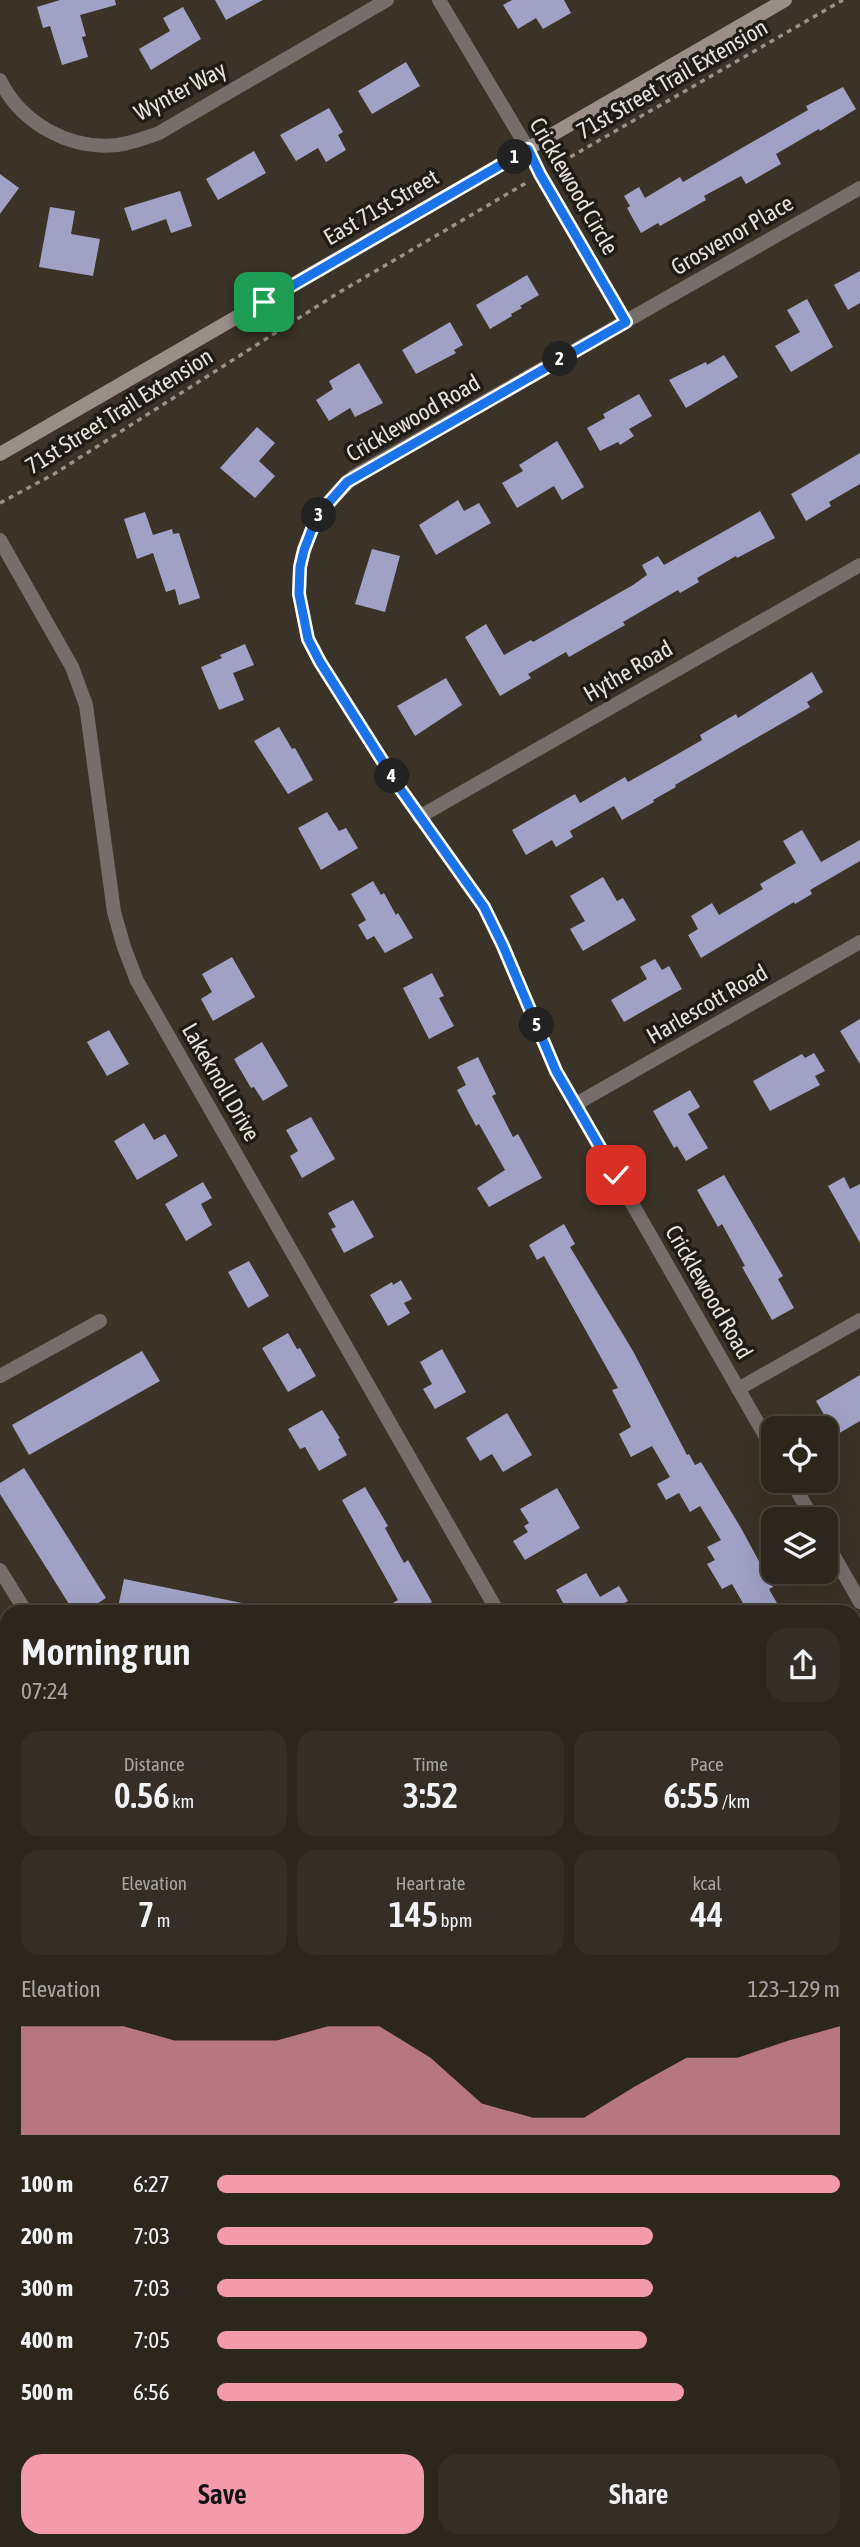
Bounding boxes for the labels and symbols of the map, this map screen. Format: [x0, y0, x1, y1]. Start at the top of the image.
street label: 71st Street Trail Extension [572, 14, 772, 144]
street label: Wynter Way [130, 56, 230, 126]
street label: Cricklewood Circle [524, 113, 624, 259]
pin: 1 [498, 140, 532, 174]
street label: East 71st Street [319, 164, 443, 250]
street label: Grosvenor Place [666, 190, 798, 280]
pin [234, 272, 294, 332]
pin: 2 [542, 342, 578, 376]
street label: 71st Street Trail Extension [21, 343, 217, 479]
street label: Cricklewood Road [341, 369, 485, 467]
pin: 3 [302, 498, 336, 532]
street label: Hythe Road [579, 635, 677, 707]
pin: 4 [374, 758, 410, 794]
street label: Harlescott Road [642, 959, 772, 1049]
pin: 5 [520, 1007, 554, 1042]
street label: Lakeknoll Drive [177, 1018, 265, 1146]
pin [586, 1145, 646, 1205]
street label: Cricklewood Road [660, 1220, 758, 1364]

